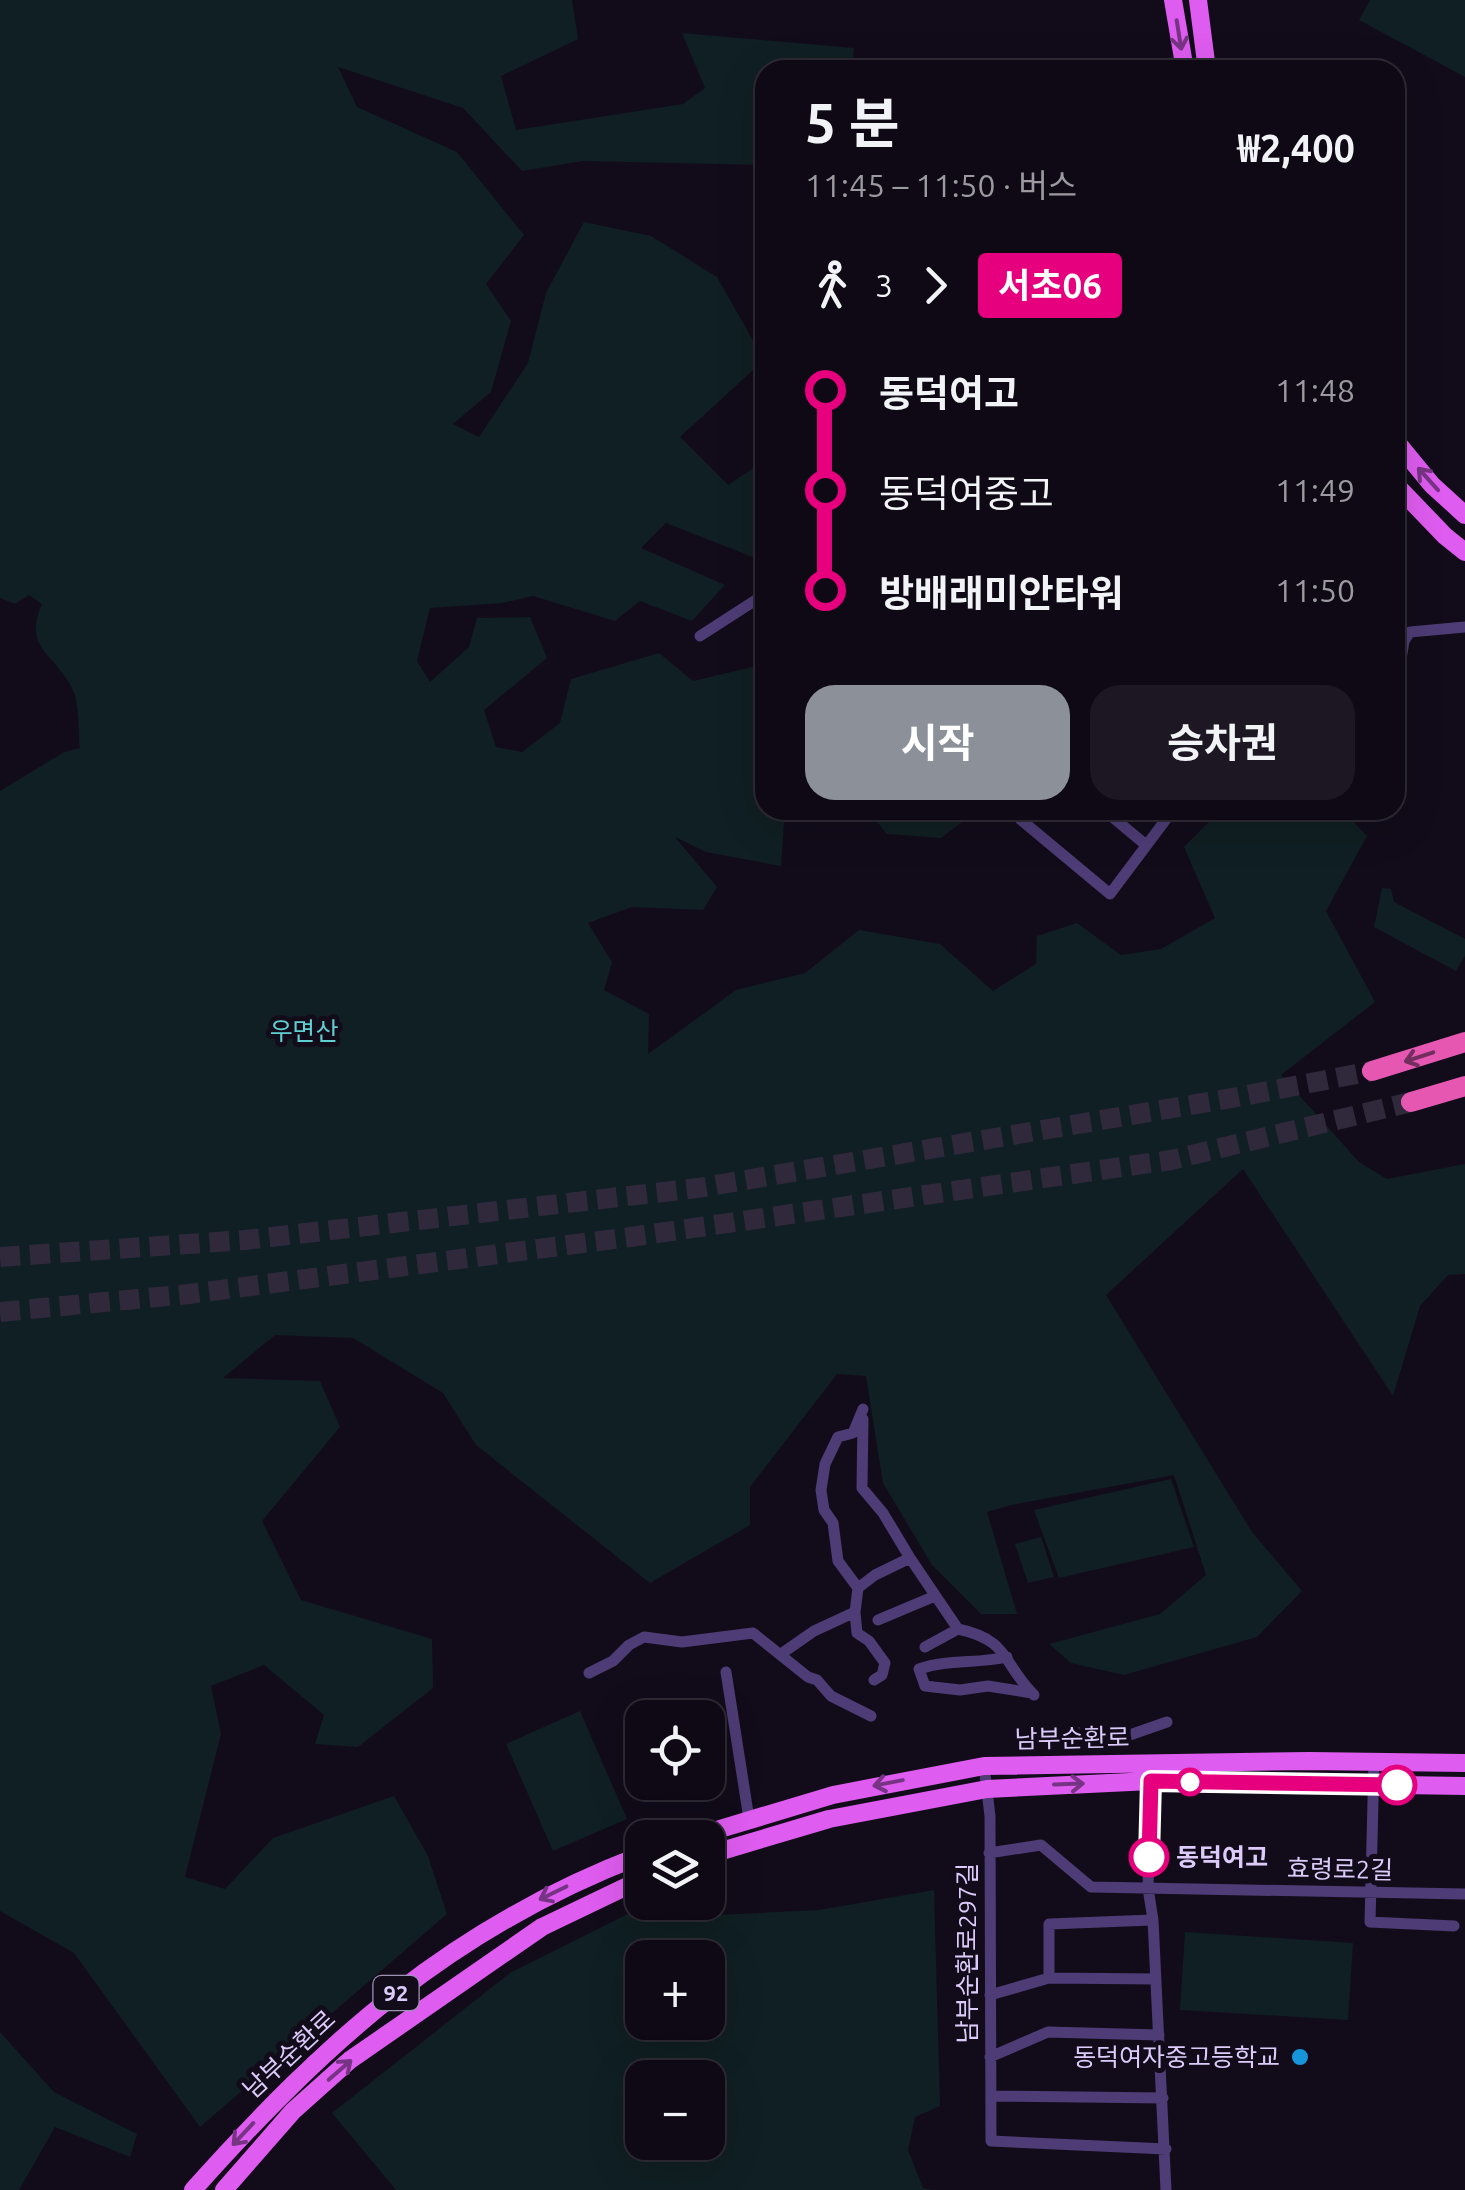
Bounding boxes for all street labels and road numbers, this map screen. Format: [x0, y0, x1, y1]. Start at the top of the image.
street label: 남부순환로 [1014, 1723, 1130, 1753]
street label: 효령로2길 [1287, 1854, 1393, 1884]
street label: 남부순환로297길 [953, 1863, 981, 2043]
road number: 92 [374, 1976, 418, 2010]
street label: 남부순환로 [237, 2005, 341, 2103]

